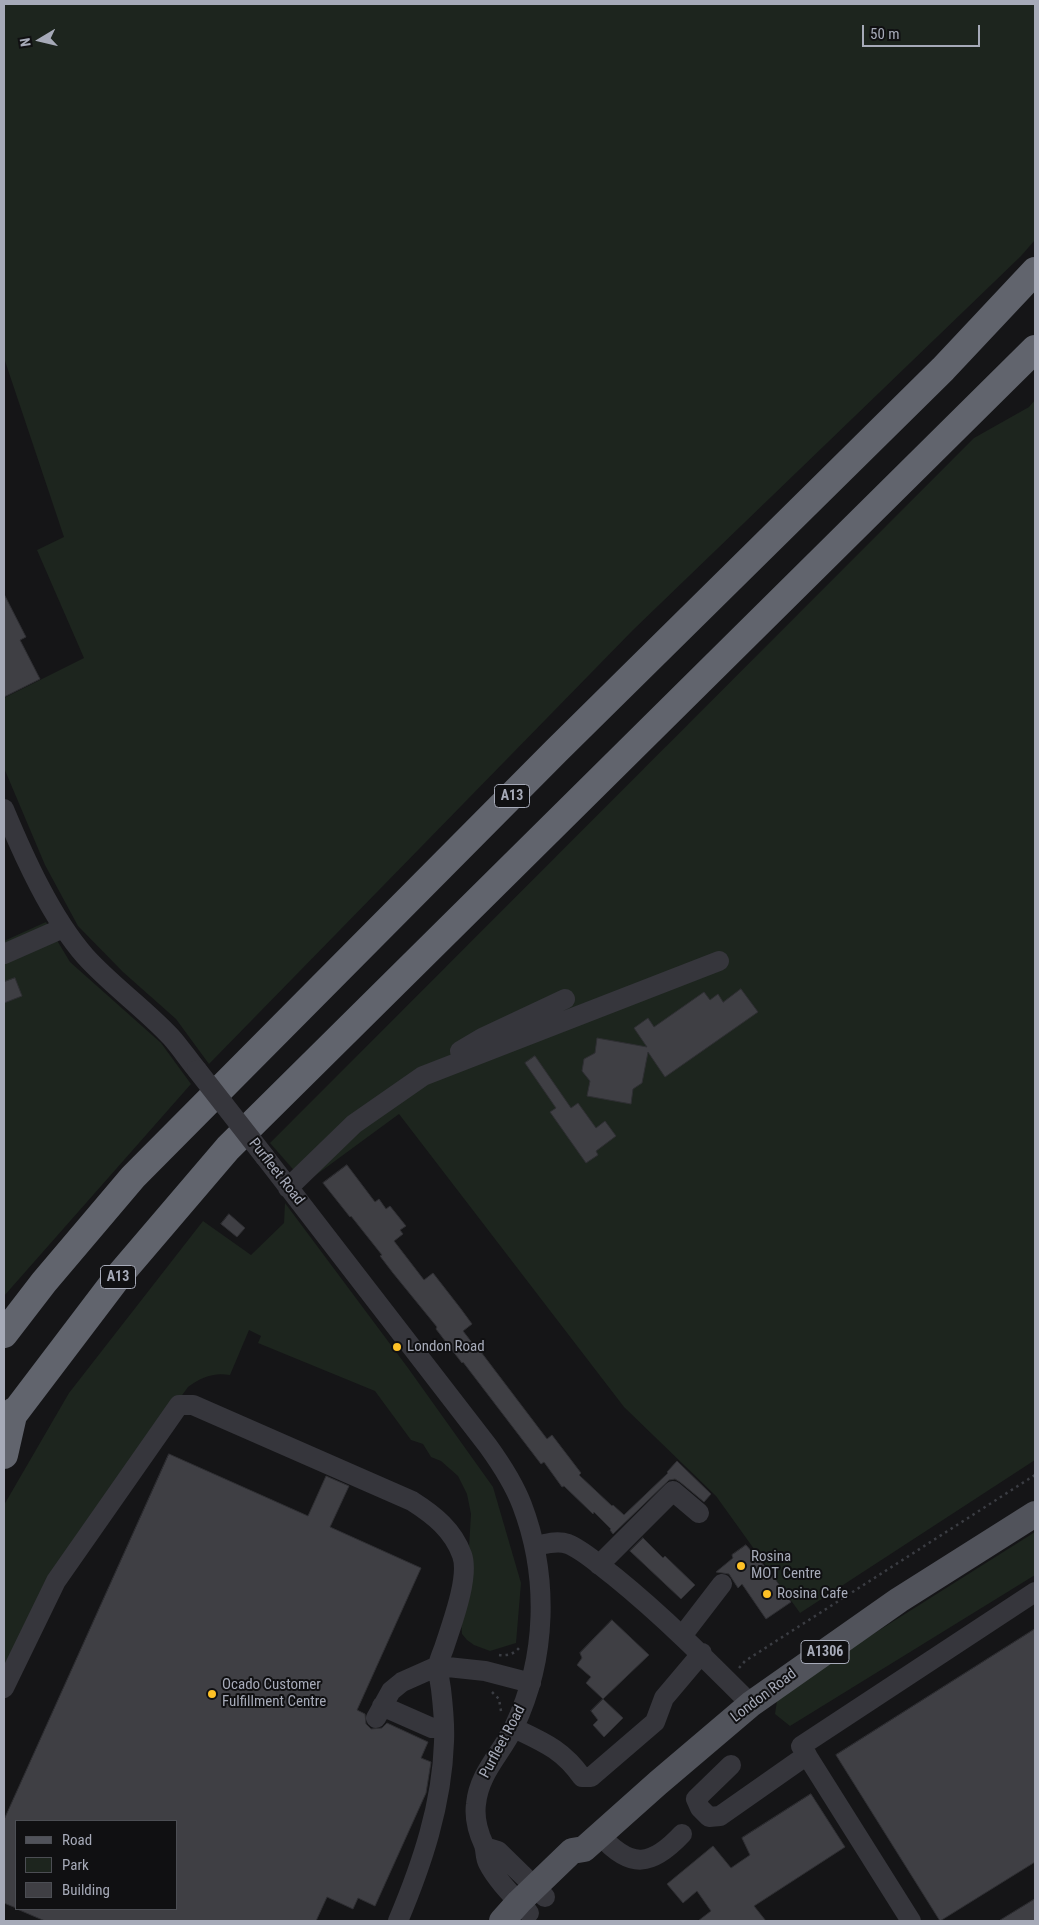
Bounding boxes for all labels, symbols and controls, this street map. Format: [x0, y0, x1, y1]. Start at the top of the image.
north arrow [15, 15, 65, 65]
scale bar [864, 15, 982, 47]
text: 50 m [870, 25, 900, 43]
text: N [17, 37, 34, 48]
road number: A13 [494, 784, 530, 808]
street label: Purfleet Road [244, 1135, 308, 1209]
road number: A13 [100, 1266, 136, 1288]
place label: London Road [407, 1338, 485, 1356]
marker: London Road [391, 1341, 403, 1353]
place label: Rosina MOT Centre [751, 1548, 821, 1583]
marker: Rosina MOT Centre [735, 1560, 747, 1572]
place label: Rosina Cafe [777, 1585, 848, 1603]
marker: Rosina Cafe [761, 1588, 773, 1600]
road number: A1306 [801, 1640, 849, 1664]
street label: London Road [728, 1665, 800, 1727]
place label: Ocado Customer Fulfillment Centre [222, 1676, 326, 1711]
marker: Ocado Customer Fulfillment Centre [206, 1688, 218, 1700]
street label: Purfleet Road [476, 1703, 530, 1781]
legend [15, 1820, 178, 1910]
text: Road [62, 1831, 92, 1849]
text: Park [62, 1856, 89, 1874]
text: Building [62, 1881, 110, 1899]

